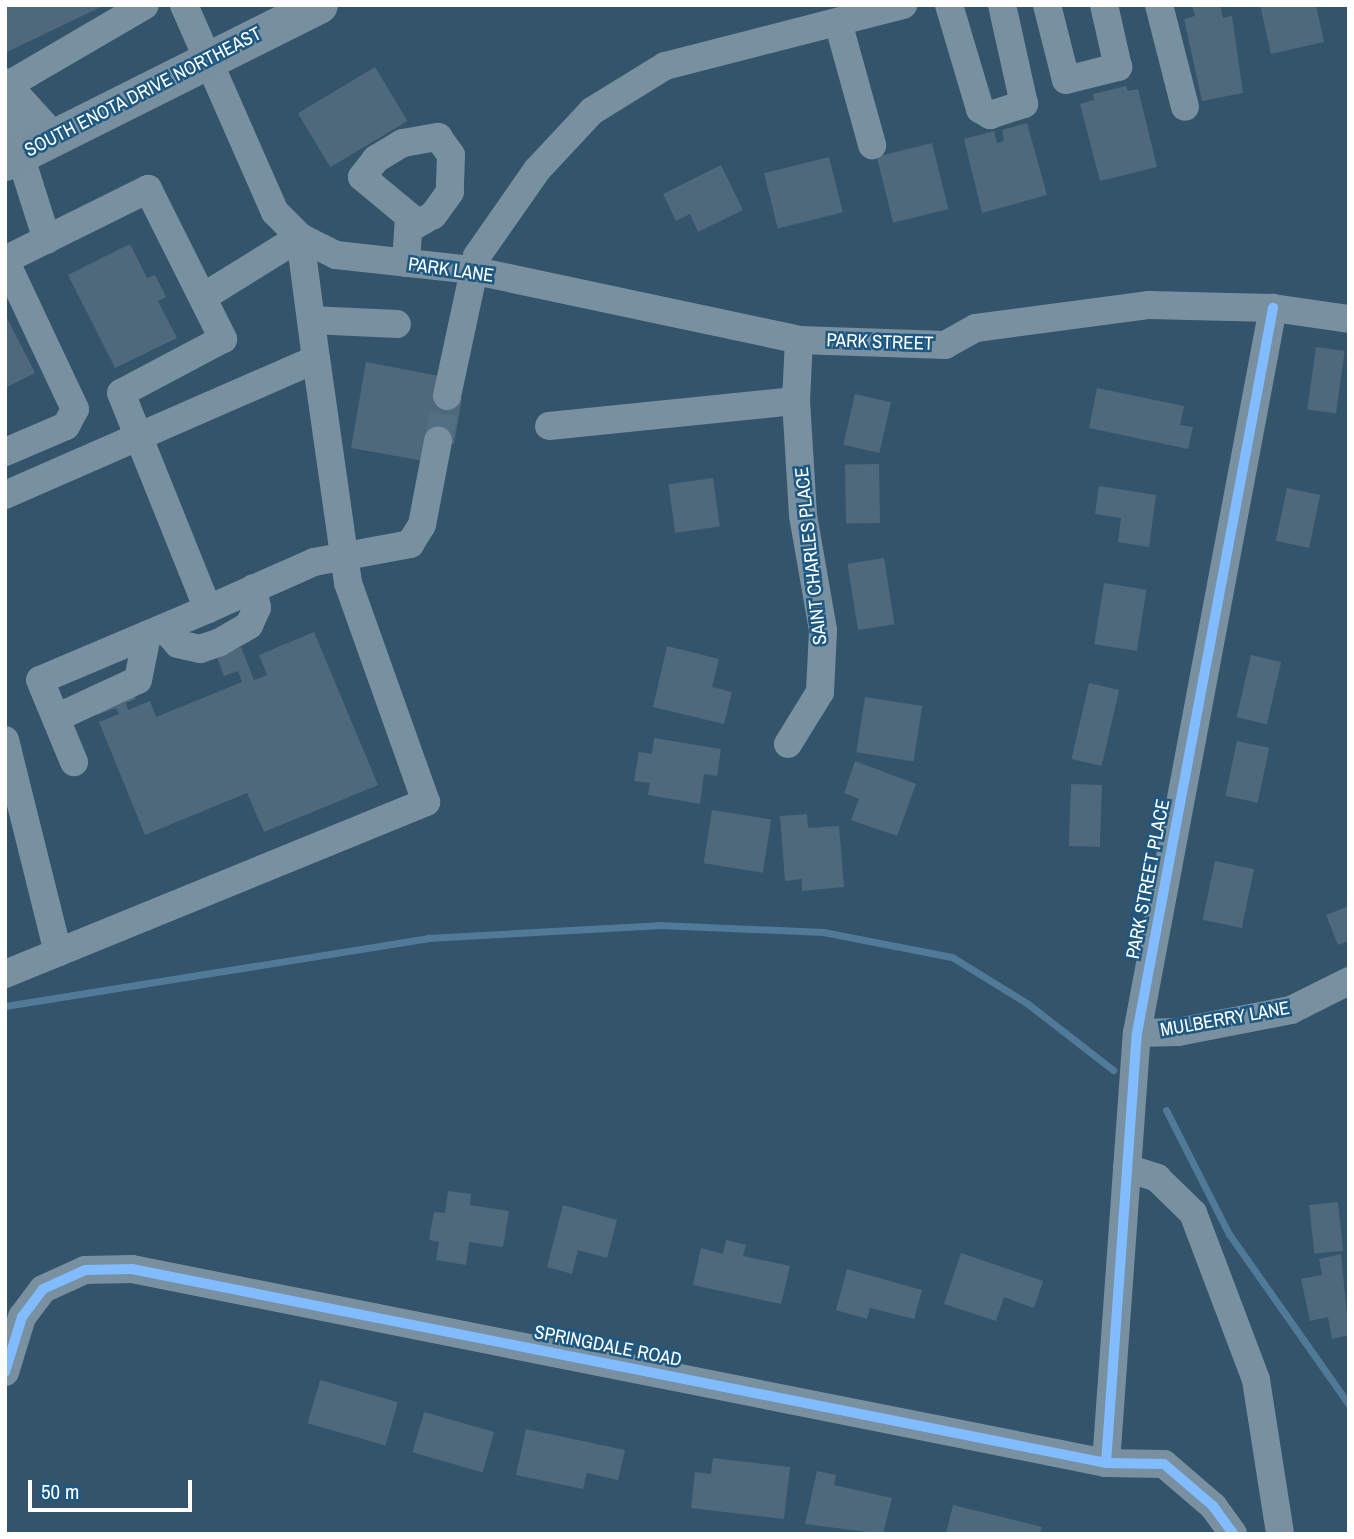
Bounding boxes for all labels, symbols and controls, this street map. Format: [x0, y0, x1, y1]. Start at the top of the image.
street label: SOUTH ENOTA DRIVE NORTHEAST [20, 22, 266, 162]
street label: PARK LANE [407, 253, 495, 287]
street label: PARK STREET [826, 329, 934, 355]
street label: SAINT CHARLES PLACE [790, 466, 832, 646]
street label: PARK STREET PLACE [1121, 797, 1175, 961]
street label: MULBERRY LANE [1158, 996, 1292, 1042]
street label: SPRINGDALE ROAD [532, 1321, 684, 1371]
scale bar [32, 1466, 196, 1510]
text: 50 m [41, 1477, 79, 1506]

